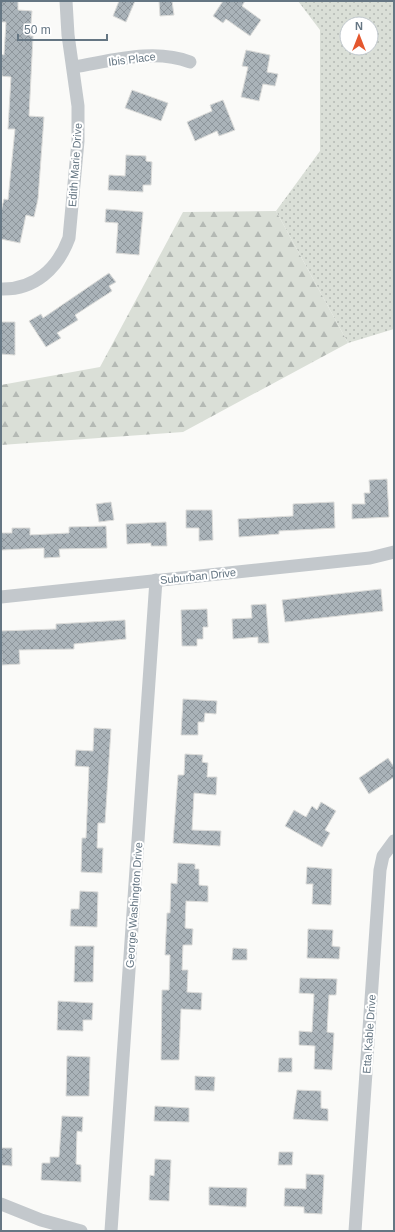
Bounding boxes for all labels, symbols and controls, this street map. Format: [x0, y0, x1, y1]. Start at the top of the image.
scale bar [18, 16, 107, 42]
north arrow [339, 16, 379, 56]
text: N [355, 20, 363, 32]
text: 50 m [24, 23, 51, 37]
street label: Ibis Place [108, 50, 156, 68]
street label: Edith Marie Drive [66, 123, 84, 207]
street label: Suburban Drive [159, 566, 237, 586]
street label: George Washington Drive [124, 842, 144, 968]
street label: Etta Kable Drive [360, 994, 378, 1074]

